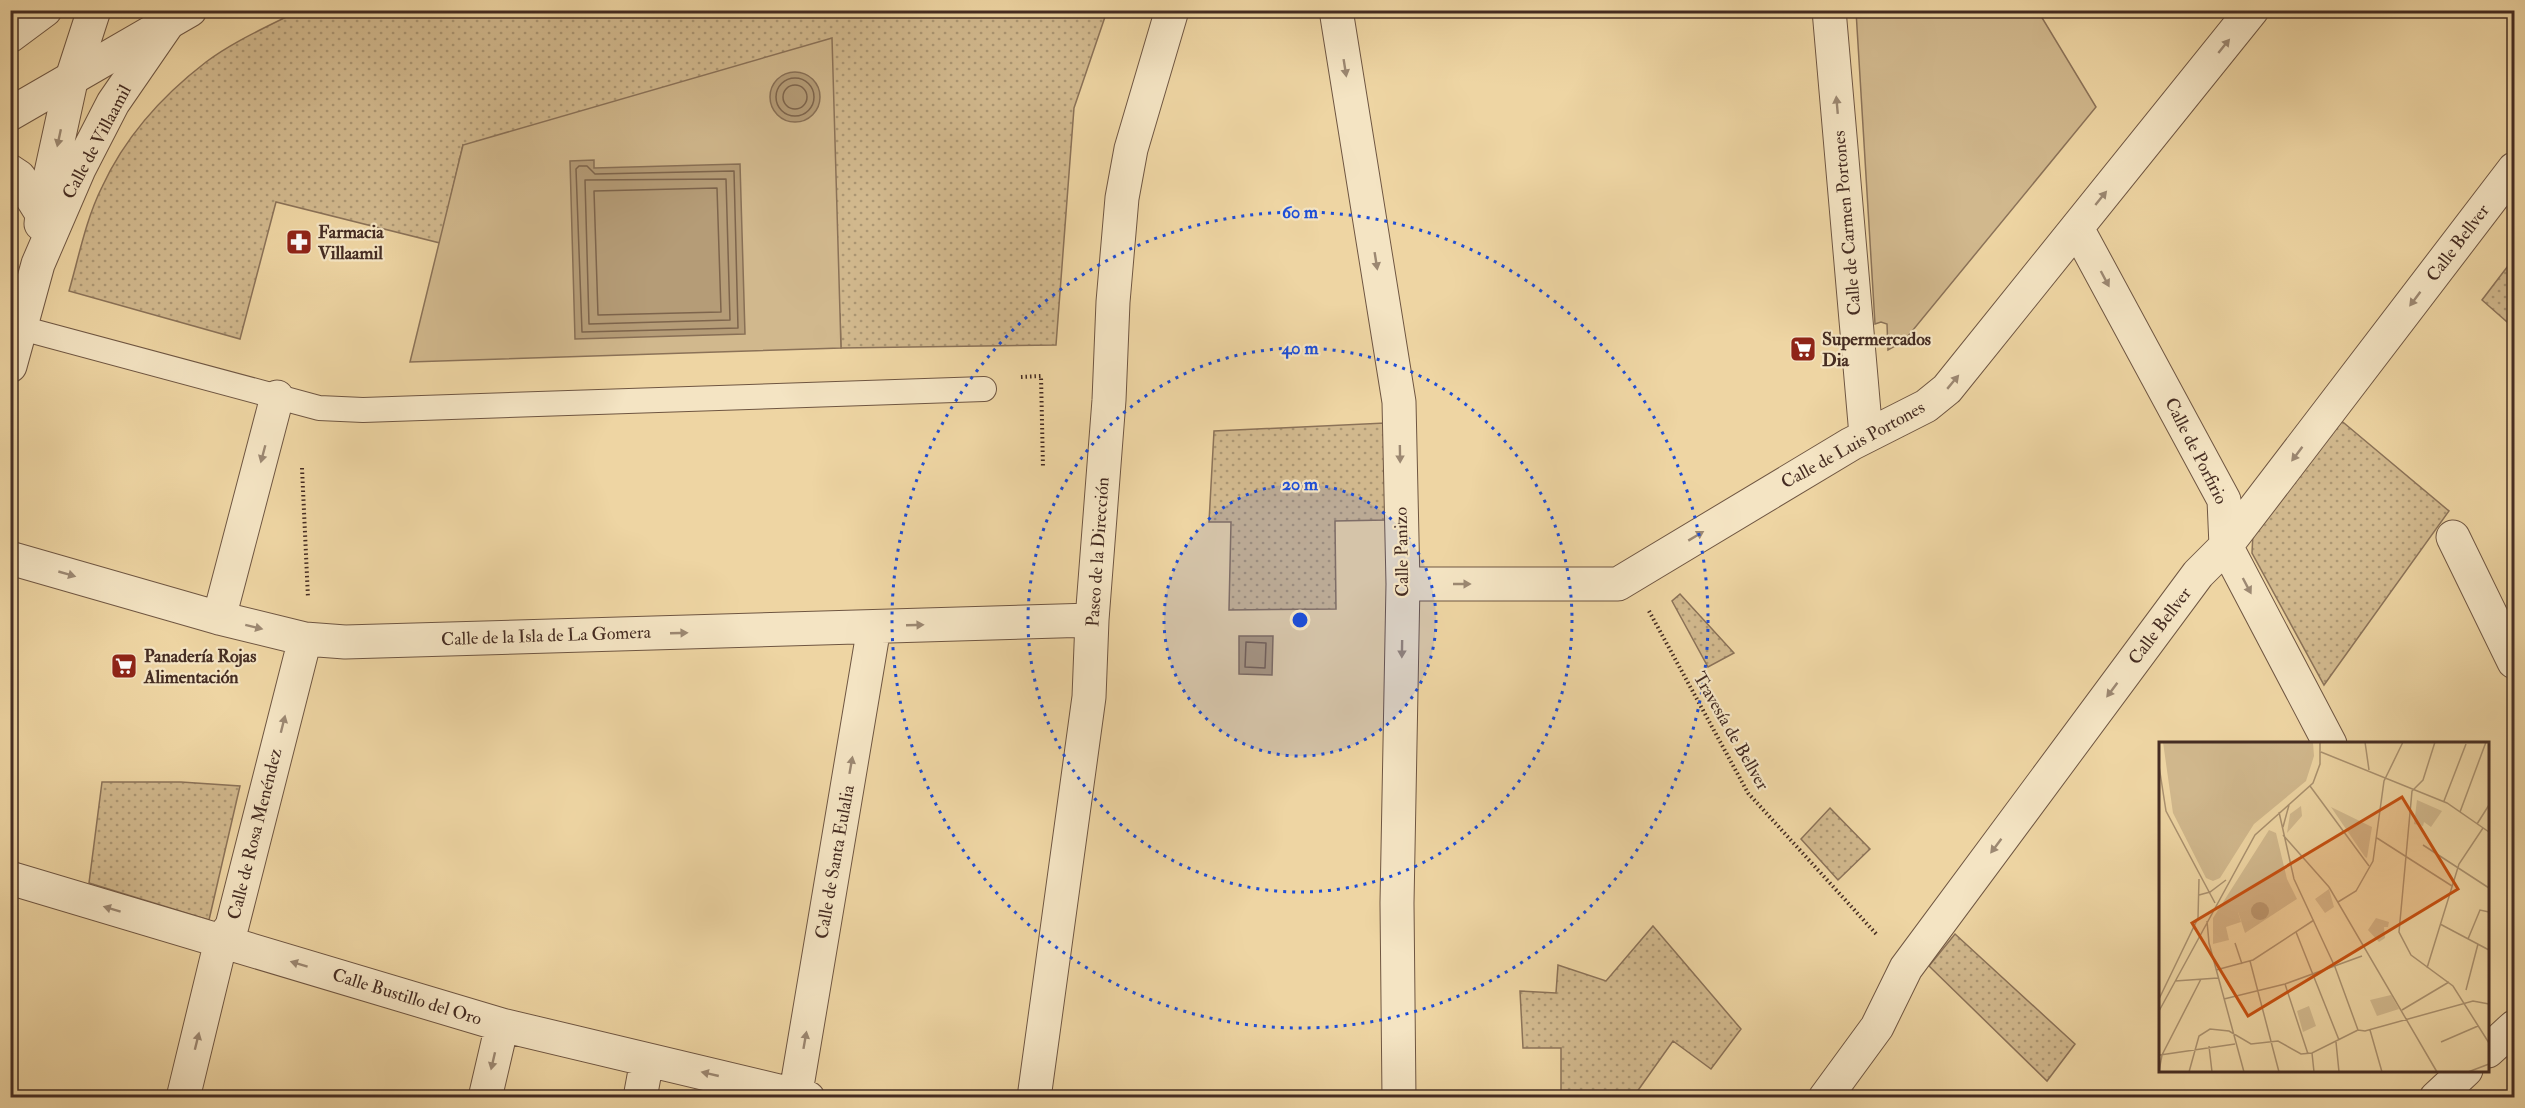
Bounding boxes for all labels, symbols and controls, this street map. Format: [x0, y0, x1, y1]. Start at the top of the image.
one-way arrow [2217, 38, 2230, 54]
one-way arrow [1341, 59, 1350, 78]
street label: Calle de Villaamil [57, 81, 137, 203]
one-way arrow [1832, 95, 1842, 114]
one-way arrow [53, 129, 63, 147]
street label: Calle de Carmen Portones [1827, 130, 1867, 316]
one-way arrow [2095, 190, 2108, 206]
street label: Calle Bellver [2421, 199, 2495, 286]
text: 60 m [1282, 201, 1319, 224]
place label: Farmacia Villaamil [317, 221, 384, 265]
pharmacy icon: Farmacia Villaamil [284, 227, 314, 257]
one-way arrow [1372, 251, 1381, 270]
one-way arrow [2100, 271, 2110, 288]
one-way arrow [2410, 291, 2422, 306]
place label: Supermercados Dia [1822, 328, 1931, 372]
supermarket icon: Supermercados Dia [1788, 334, 1818, 364]
text: 40 m [1281, 337, 1319, 360]
one-way arrow [1946, 374, 1959, 390]
street label: Calle de Porfirio [2159, 394, 2233, 508]
street label: Calle de Luis Portones [1777, 396, 1929, 494]
one-way arrow [257, 444, 267, 463]
one-way arrow [1395, 445, 1405, 464]
one-way arrow [2291, 446, 2303, 461]
text: 20 m [1282, 473, 1319, 496]
street label: Paseo de la Dirección [1081, 476, 1115, 628]
street label: Calle Panizo [1390, 507, 1414, 597]
one-way arrow [1688, 530, 1704, 541]
one-way arrow [58, 570, 76, 579]
one-way arrow [2242, 577, 2252, 594]
one-way arrow [1452, 579, 1471, 588]
street label: Calle Bellver [2123, 582, 2197, 669]
centre of rings [1290, 610, 1310, 630]
street label: Calle de la Isla de La Gomera [441, 621, 652, 651]
one-way arrow [906, 621, 925, 630]
one-way arrow [245, 622, 264, 632]
one-way arrow [669, 628, 688, 637]
one-way arrow [1397, 639, 1406, 658]
place label: Panadería Rojas Alimentación [143, 645, 256, 689]
supermarket icon: Panadería Rojas Alimentación [109, 651, 139, 681]
street label: Travesía de Bellver [1688, 668, 1774, 795]
one-way arrow [2107, 682, 2119, 697]
one-way arrow [279, 715, 288, 733]
inset map [2159, 742, 2489, 1072]
street label: Calle de Rosa Menéndez [223, 746, 287, 922]
one-way arrow [847, 755, 856, 774]
street label: Calle de Santa Eulalia [810, 783, 860, 941]
one-way arrow [1990, 838, 2002, 854]
one-way arrow [103, 903, 121, 913]
one-way arrow [290, 959, 308, 968]
street label: Calle Bustillo del Oro [329, 963, 485, 1031]
one-way arrow [801, 1030, 810, 1049]
one-way arrow [193, 1032, 202, 1050]
one-way arrow [488, 1052, 498, 1071]
one-way arrow [701, 1069, 719, 1079]

